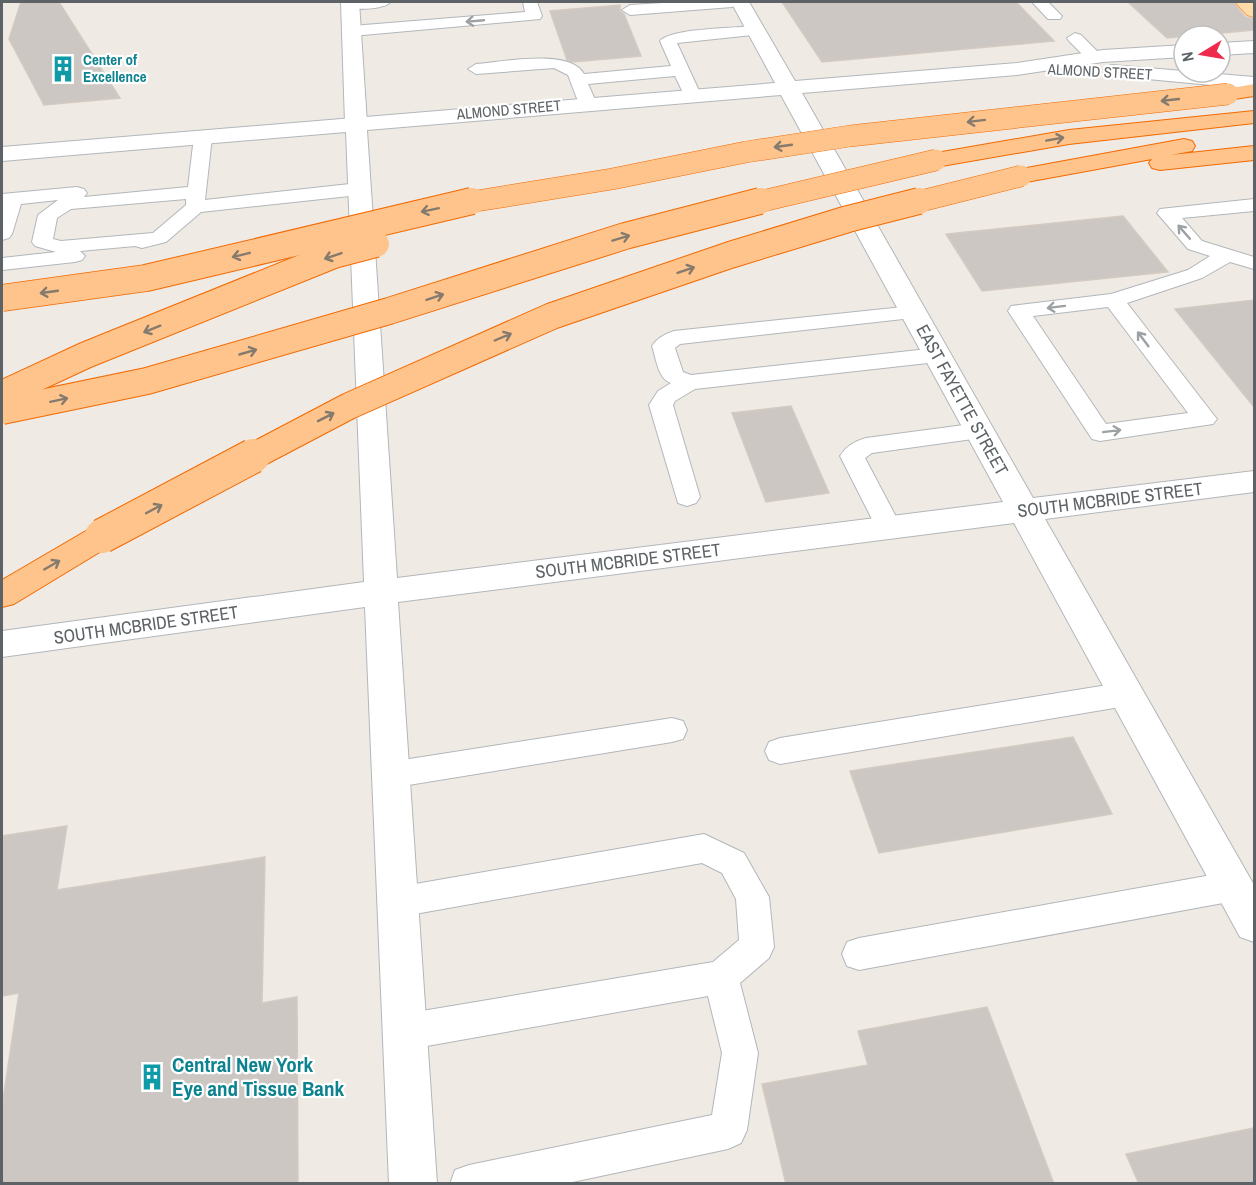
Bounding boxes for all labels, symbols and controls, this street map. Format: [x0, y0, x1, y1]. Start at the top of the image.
one-way arrow [466, 16, 486, 27]
north arrow [1172, 24, 1232, 84]
place label: Center of Excellence [83, 49, 147, 87]
text: N [1176, 50, 1199, 64]
building icon: Center of Excellence [48, 54, 78, 84]
street label: ALMOND STREET [1046, 58, 1153, 85]
street label: ALMOND STREET [455, 94, 562, 125]
one-way arrow [1160, 95, 1180, 106]
one-way arrow [966, 116, 986, 127]
one-way arrow [1045, 133, 1065, 144]
one-way arrow [773, 141, 793, 152]
one-way arrow [421, 205, 441, 216]
one-way arrow [1177, 225, 1191, 240]
one-way arrow [611, 232, 630, 243]
one-way arrow [231, 249, 250, 261]
one-way arrow [324, 252, 343, 263]
one-way arrow [676, 263, 695, 274]
one-way arrow [40, 286, 60, 297]
one-way arrow [425, 291, 444, 302]
one-way arrow [1047, 302, 1067, 313]
street label: EAST FAYETTE STREET [910, 320, 1014, 480]
one-way arrow [143, 324, 162, 335]
one-way arrow [494, 331, 512, 342]
one-way arrow [1137, 331, 1150, 347]
one-way arrow [238, 346, 257, 357]
one-way arrow [49, 394, 68, 405]
one-way arrow [316, 411, 334, 422]
one-way arrow [1102, 425, 1122, 436]
street label: SOUTH MCBRIDE STREET [1016, 476, 1204, 523]
one-way arrow [144, 503, 162, 514]
street label: SOUTH MCBRIDE STREET [534, 537, 722, 584]
one-way arrow [43, 559, 60, 571]
street label: SOUTH MCBRIDE STREET [52, 599, 240, 650]
place label: Central New York Eye and Tissue Bank [172, 1050, 344, 1103]
building icon: Central New York Eye and Tissue Bank [137, 1062, 167, 1092]

